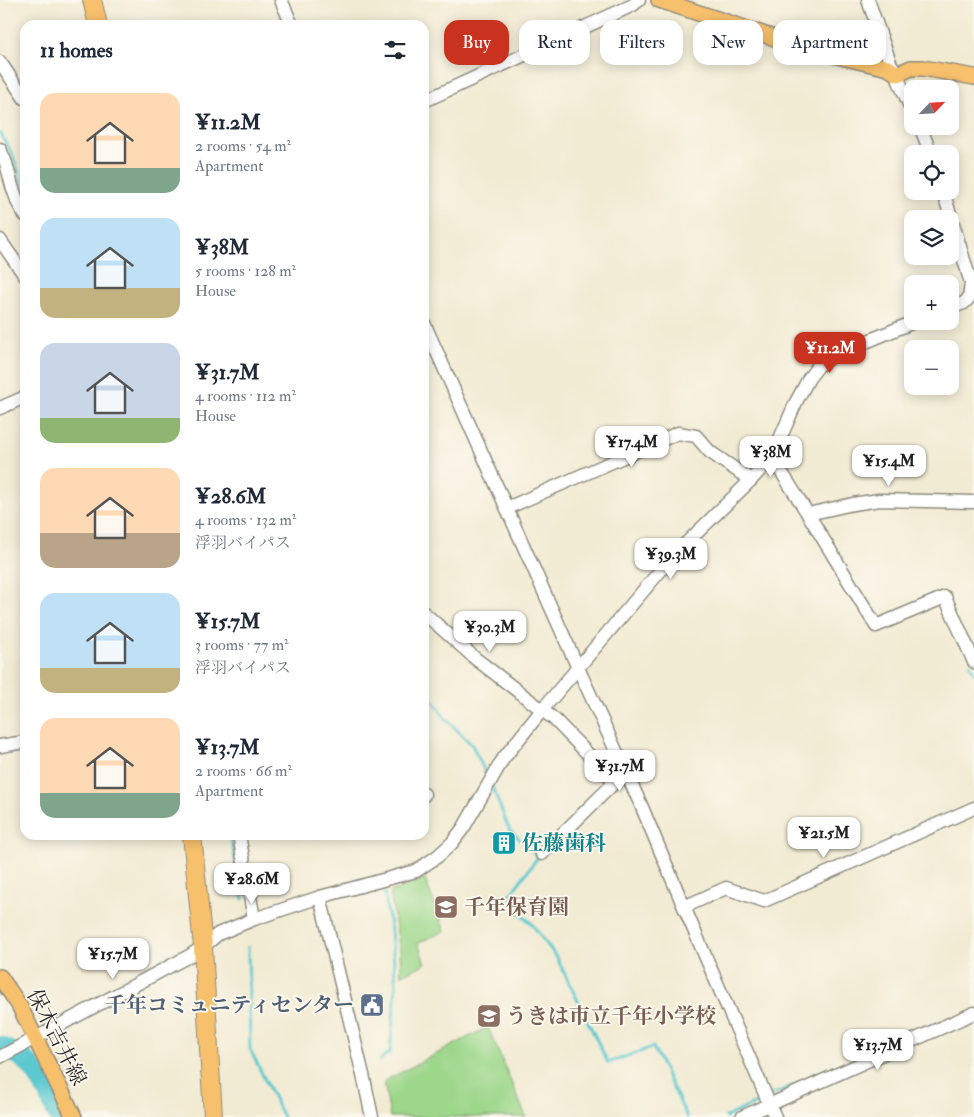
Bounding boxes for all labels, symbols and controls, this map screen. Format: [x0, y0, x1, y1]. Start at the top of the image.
chip: Buy [444, 20, 509, 65]
chip: Rent [519, 20, 590, 65]
chip: Filters [600, 20, 683, 65]
chip: New [693, 20, 763, 65]
chip: Apartment [773, 20, 886, 65]
icon: filters [381, 36, 409, 64]
text: 11 homes [40, 37, 113, 64]
north arrow [904, 80, 959, 135]
map controls [904, 80, 959, 395]
text: ¥11.2M [195, 109, 261, 136]
icon: home [80, 113, 140, 173]
text: 2 rooms · 54 m² [195, 136, 291, 156]
button: locate [904, 145, 959, 200]
text: Apartment [195, 156, 263, 176]
button: layers [904, 210, 959, 265]
text: ¥38M [195, 234, 249, 261]
icon: home [80, 238, 140, 298]
text: 5 rooms · 128 m² [195, 261, 296, 281]
button: + [904, 275, 959, 330]
text: House [195, 281, 236, 301]
pin: ¥11.2M [789, 332, 871, 374]
text: ¥11.2M [805, 338, 855, 358]
button: − [904, 340, 959, 395]
text: ¥31.7M [195, 359, 260, 386]
icon: home [80, 363, 140, 423]
text: 4 rooms · 112 m² [195, 386, 296, 406]
text: House [195, 406, 236, 426]
pin: ¥17.4M [591, 426, 673, 468]
text: ¥17.4M [606, 432, 658, 452]
pin: ¥38M [741, 436, 801, 478]
text: ¥38M [750, 442, 792, 462]
pin: ¥15.4M [848, 444, 930, 487]
text: ¥15.4M [863, 451, 915, 471]
text: ¥28.6M [195, 483, 266, 510]
icon: home [80, 488, 140, 548]
text: 4 rooms · 132 m² [195, 510, 296, 530]
text: 浮羽バイパス [195, 533, 291, 553]
pin: ¥39.3M [630, 538, 712, 580]
text: ¥39.3M [645, 544, 697, 564]
text: ¥15.7M [195, 608, 260, 635]
pin: ¥30.3M [449, 610, 531, 653]
icon: home [80, 613, 140, 673]
text: ¥30.3M [464, 617, 516, 637]
text: 3 rooms · 77 m² [195, 635, 289, 655]
text: 浮羽バイパス [195, 658, 291, 678]
text: ¥13.7M [195, 734, 260, 761]
icon: home [80, 738, 140, 798]
pin: ¥31.7M [579, 750, 661, 792]
text: ¥31.7M [595, 756, 645, 776]
text: 2 rooms · 66 m² [195, 761, 292, 781]
text: Apartment [195, 781, 263, 801]
pin: ¥21.5M [783, 816, 865, 859]
text: ¥21.5M [798, 823, 850, 843]
building icon: 佐藤歯科 [491, 830, 517, 856]
place label: 佐藤歯科 [522, 830, 606, 857]
pin: ¥28.6M [211, 862, 293, 905]
text: ¥28.6M [225, 869, 279, 889]
school or university icon: 千年保育園 [433, 894, 459, 920]
place label: 千年保育園 [464, 894, 569, 921]
pin: ¥15.7M [72, 938, 154, 980]
text: ¥15.7M [88, 944, 138, 964]
street label: 保木吉井線 [21, 984, 92, 1090]
place label: 千年コミュニティセンター [105, 992, 354, 1019]
public building icon: 千年コミュニティセンター [359, 992, 385, 1018]
school or university icon: うきは市立千年小学校 [476, 1003, 502, 1029]
place label: うきは市立千年小学校 [506, 1003, 716, 1030]
pin: ¥13.7M [837, 1028, 919, 1071]
text: ¥13.7M [853, 1035, 903, 1055]

